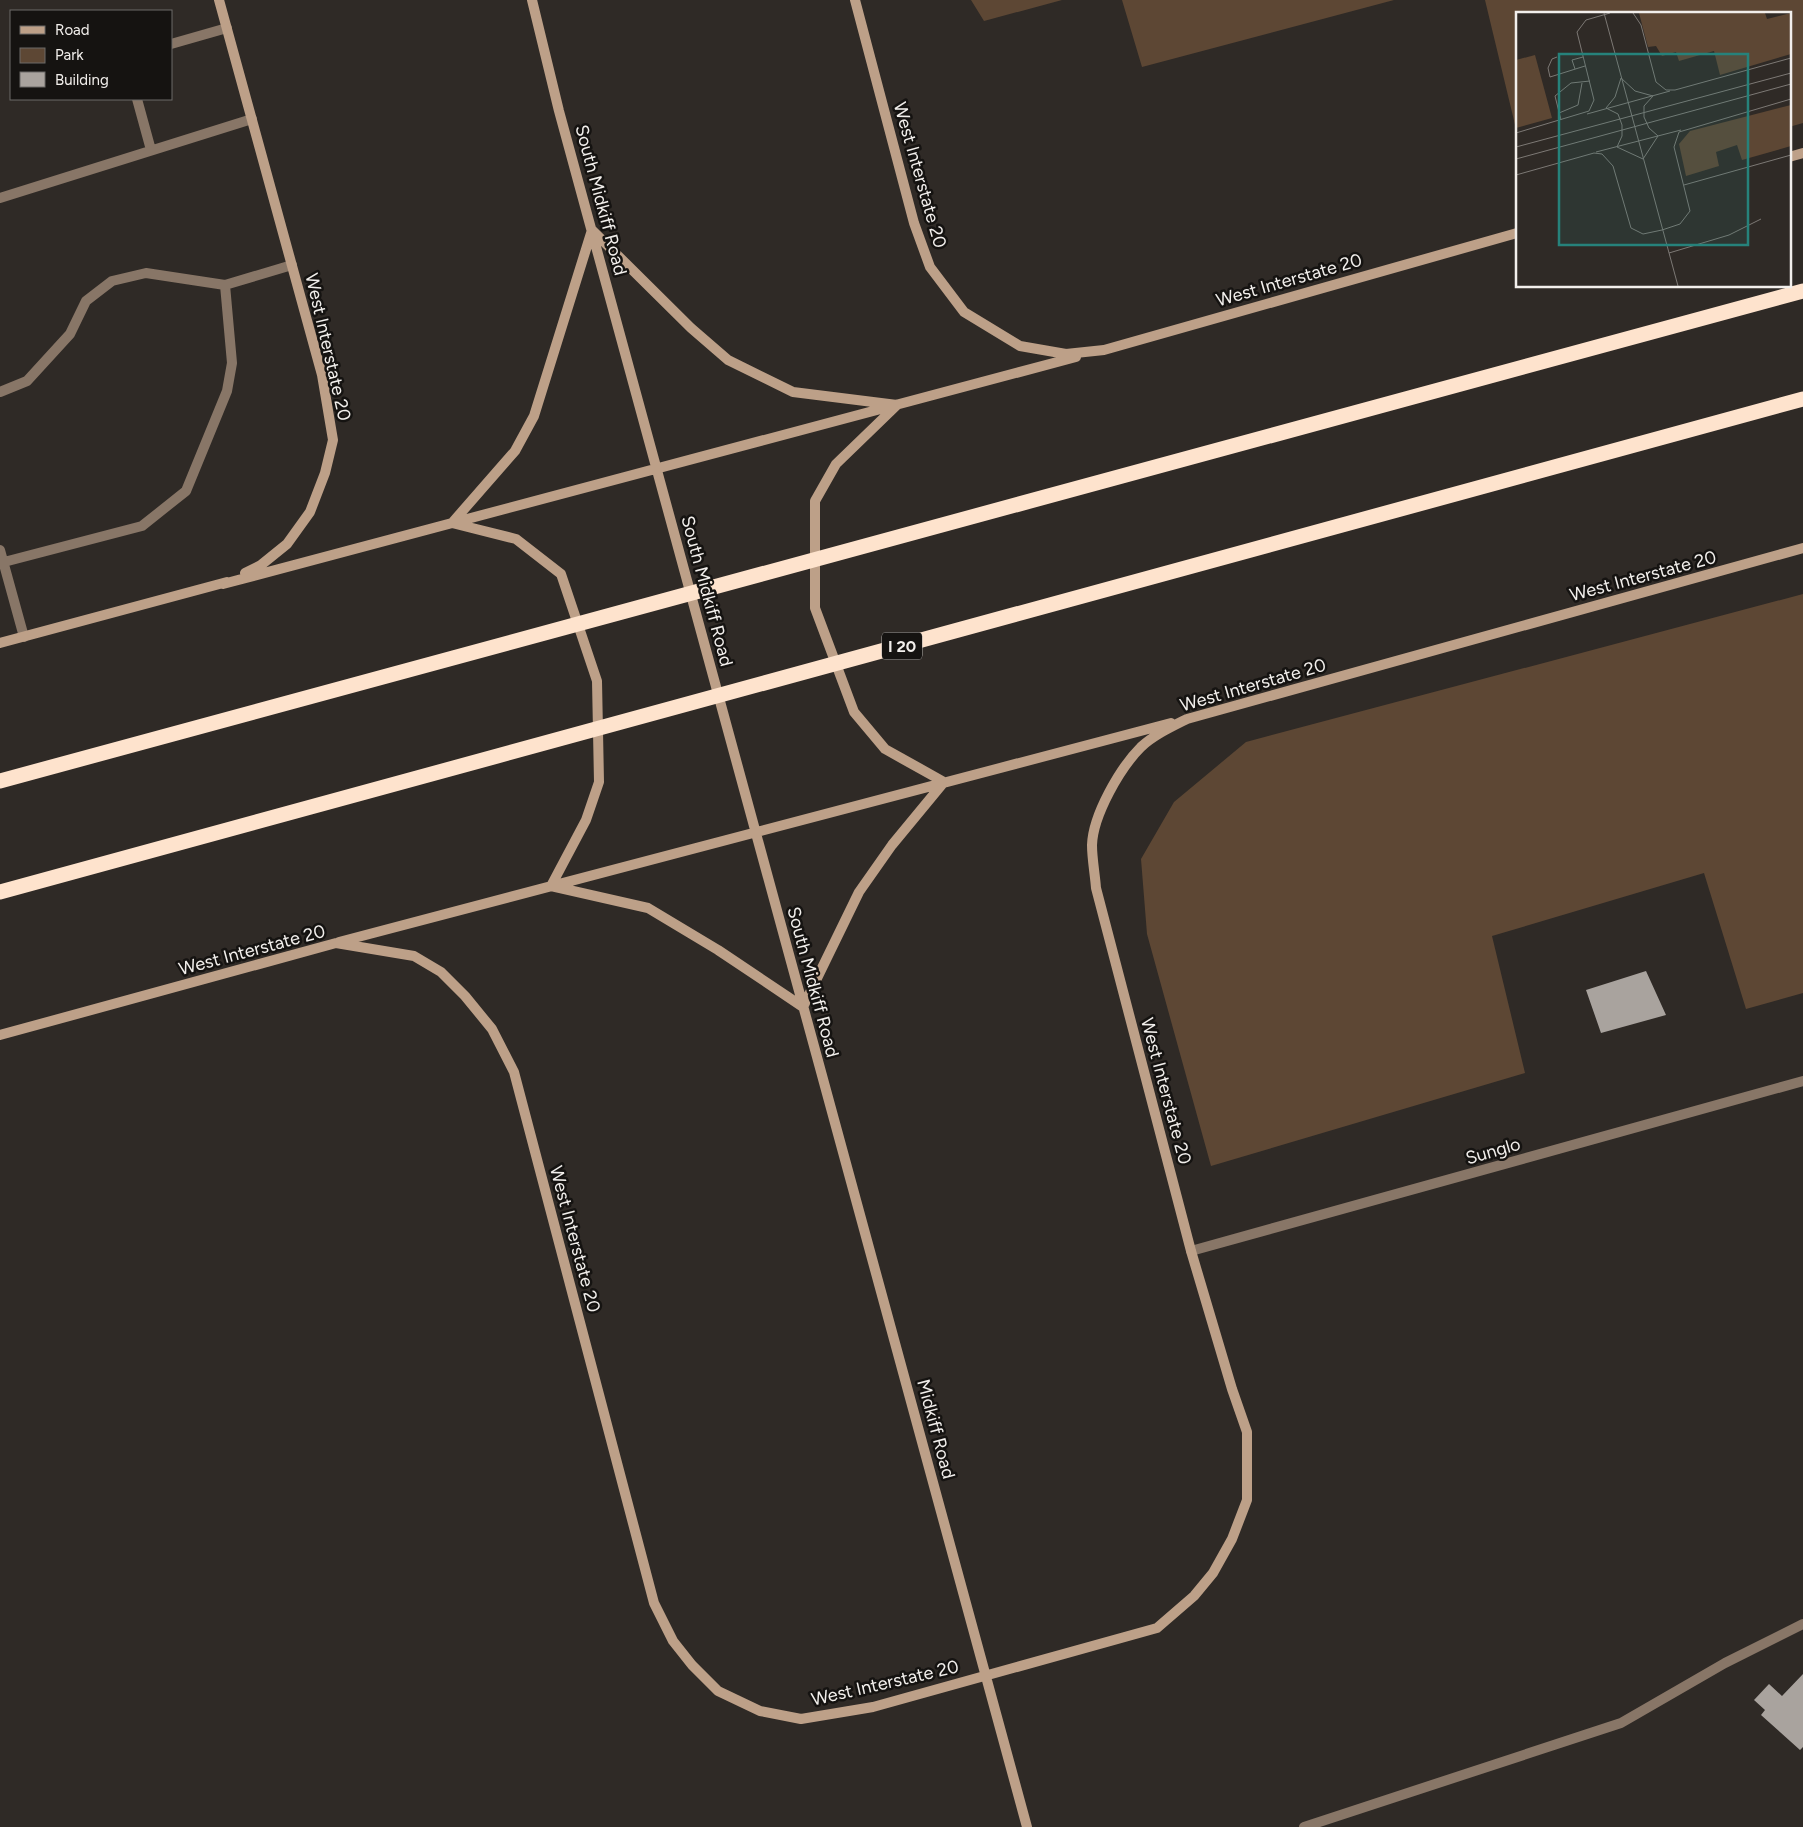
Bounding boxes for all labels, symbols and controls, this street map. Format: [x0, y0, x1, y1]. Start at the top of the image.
legend [10, 10, 172, 100]
inset map [1516, 12, 1790, 288]
text: Road [55, 21, 90, 39]
text: Park [55, 46, 84, 64]
text: Building [55, 71, 109, 89]
street label: West Interstate 20 [889, 100, 951, 250]
street label: South Midkiff Road [570, 122, 632, 278]
street label: West Interstate 20 [1214, 249, 1364, 311]
street label: West Interstate 20 [300, 271, 356, 423]
street label: South Midkiff Road [676, 513, 738, 669]
street label: West Interstate 20 [1567, 546, 1719, 606]
road number: I 20 [882, 632, 922, 659]
street label: West Interstate 20 [1178, 654, 1328, 716]
street label: South Midkiff Road [782, 904, 844, 1060]
street label: West Interstate 20 [176, 920, 328, 980]
street label: West Interstate 20 [1136, 1015, 1196, 1167]
street label: Sunglo [1463, 1133, 1523, 1169]
street label: West Interstate 20 [545, 1163, 605, 1315]
street label: Midkiff Road [912, 1377, 960, 1481]
street label: West Interstate 20 [809, 1655, 961, 1711]

